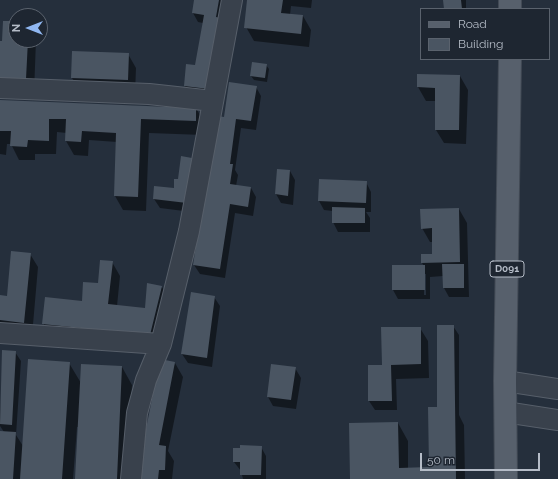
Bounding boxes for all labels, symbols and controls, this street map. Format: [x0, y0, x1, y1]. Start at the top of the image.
north arrow [8, 8, 48, 48]
legend [420, 8, 550, 60]
text: Road [458, 17, 487, 31]
text: N [10, 24, 23, 32]
text: Building [458, 37, 504, 51]
road number: D091 [490, 261, 524, 277]
scale bar [422, 445, 542, 471]
text: 50 m [427, 453, 455, 467]

